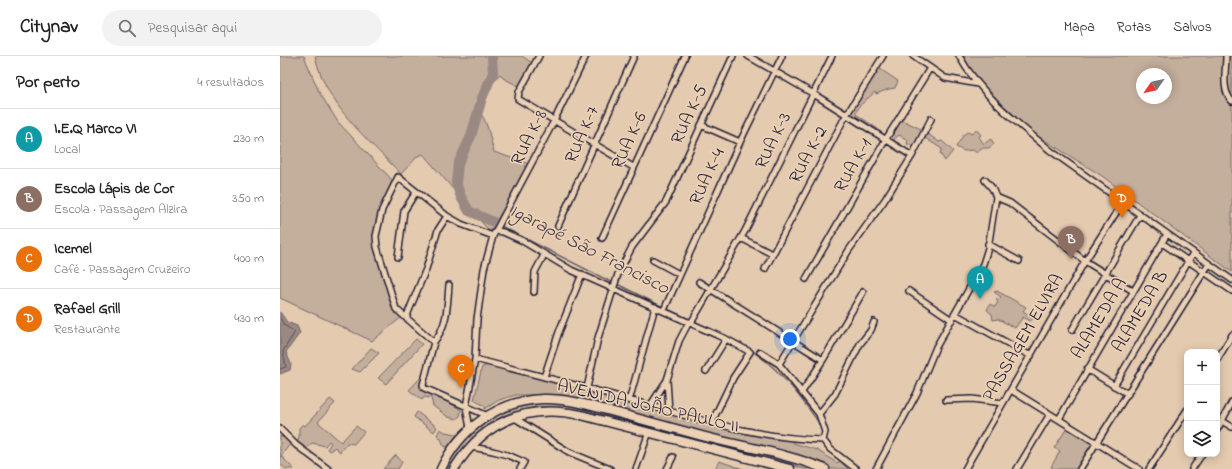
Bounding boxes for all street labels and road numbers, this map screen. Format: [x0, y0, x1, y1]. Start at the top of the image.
street label: RUA K-5 [665, 81, 715, 149]
street label: RUA K-7 [559, 102, 607, 168]
street label: RUA K-8 [505, 106, 555, 170]
street label: RUA K-6 [605, 108, 655, 174]
street label: RUA K-3 [749, 108, 799, 174]
street label: RUA K-2 [783, 122, 835, 188]
street label: RUA K-1 [828, 134, 880, 198]
street label: RUA K-4 [684, 144, 733, 210]
street label: ALAMEDA B [1106, 266, 1176, 358]
street label: PASSAGEM ELVIRA [979, 270, 1069, 406]
street label: ALAMEDA A [1066, 273, 1134, 365]
street label: AVENIDA JOÃO PAULO II [554, 373, 742, 441]

